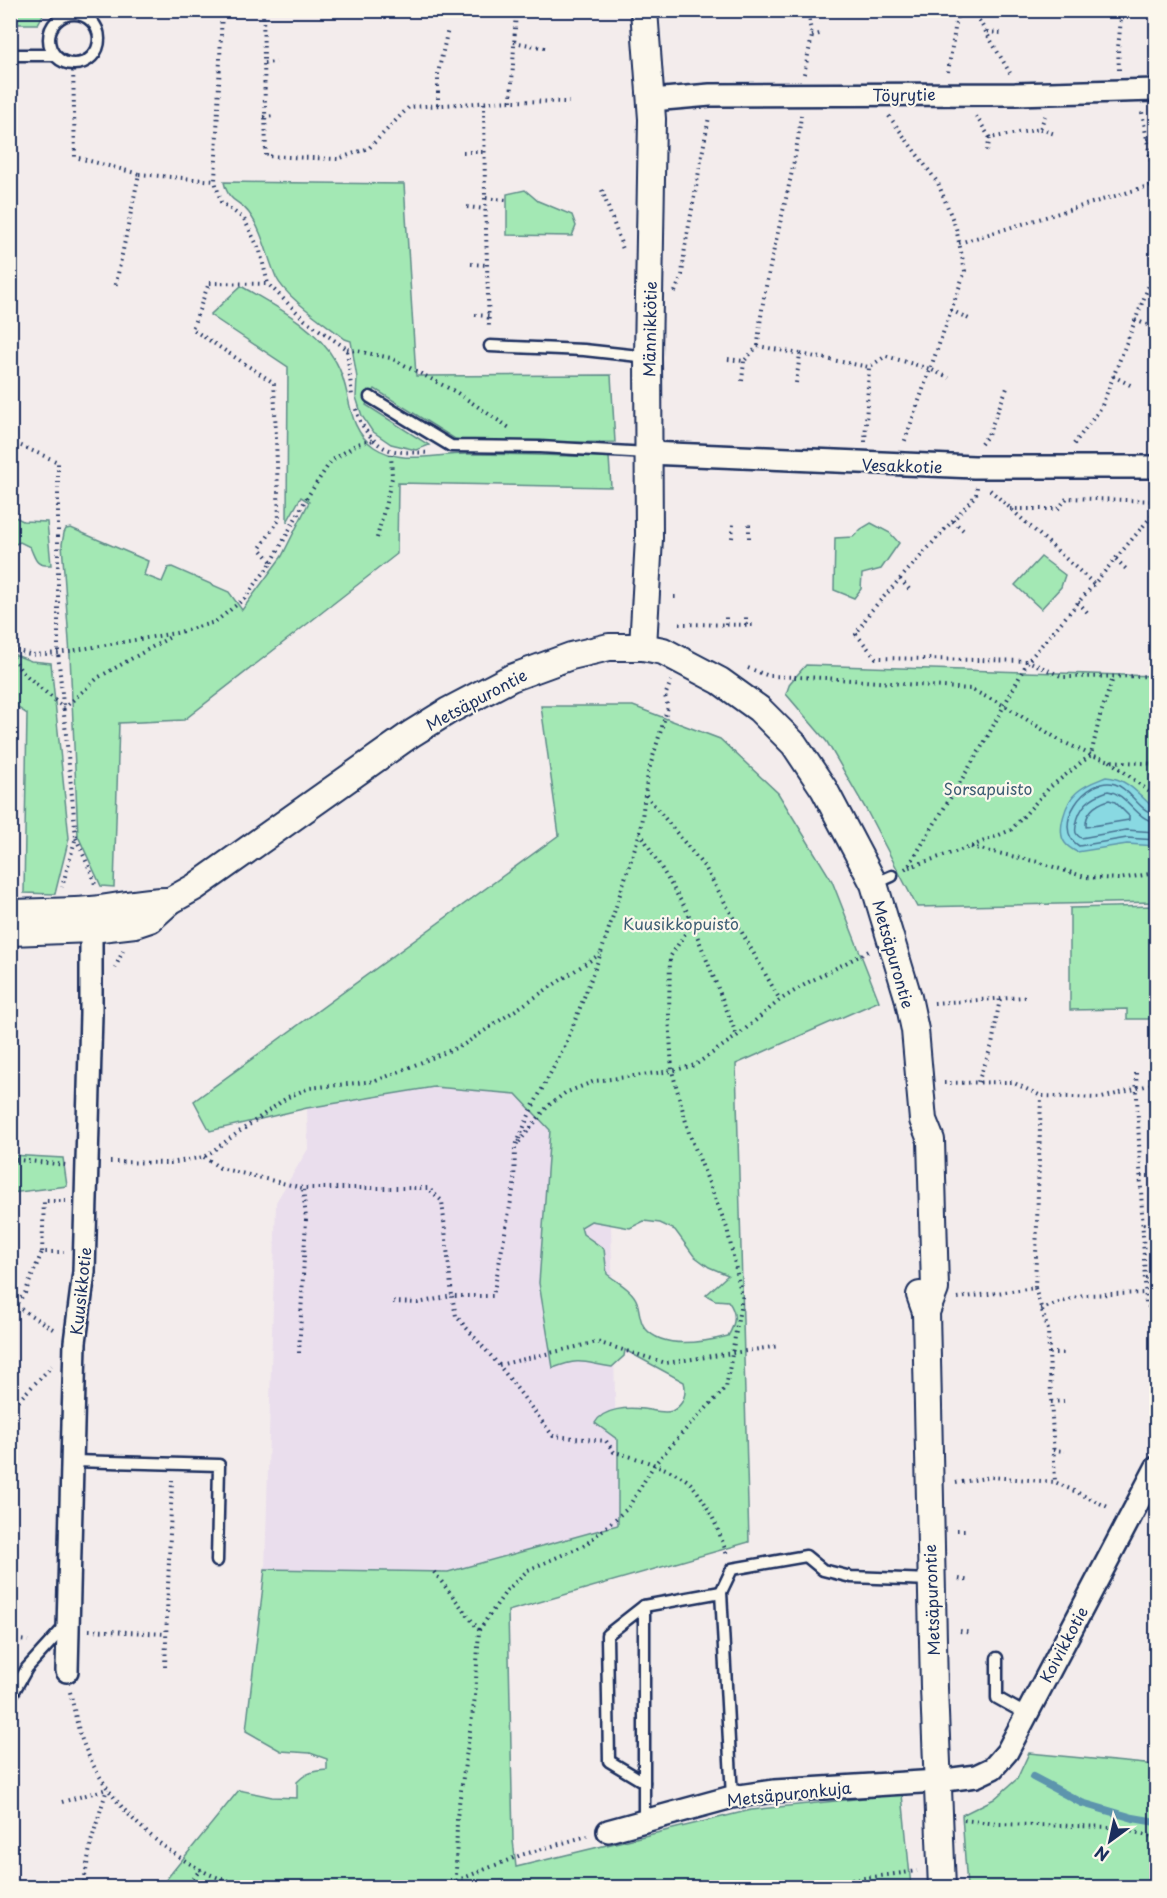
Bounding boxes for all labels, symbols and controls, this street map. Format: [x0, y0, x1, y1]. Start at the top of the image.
street label: Töyrytie [872, 81, 936, 107]
street label: Männikkötie [636, 281, 662, 377]
street label: Vesakkotie [861, 452, 943, 478]
street label: Metsäpurontie [421, 662, 531, 736]
park label: Sorsapuisto [944, 776, 1033, 800]
street label: Metsäpurontie [867, 897, 921, 1011]
park label: Kuusikkopuisto [623, 911, 739, 935]
street label: Kuusikkotie [63, 1246, 97, 1336]
street label: Metsäpurontie [917, 1544, 945, 1656]
street label: Koivikkotie [1033, 1602, 1093, 1686]
street label: Metsäpuronkuja [726, 1775, 852, 1811]
north arrow [1080, 1811, 1140, 1871]
text: N [1089, 1841, 1113, 1868]

